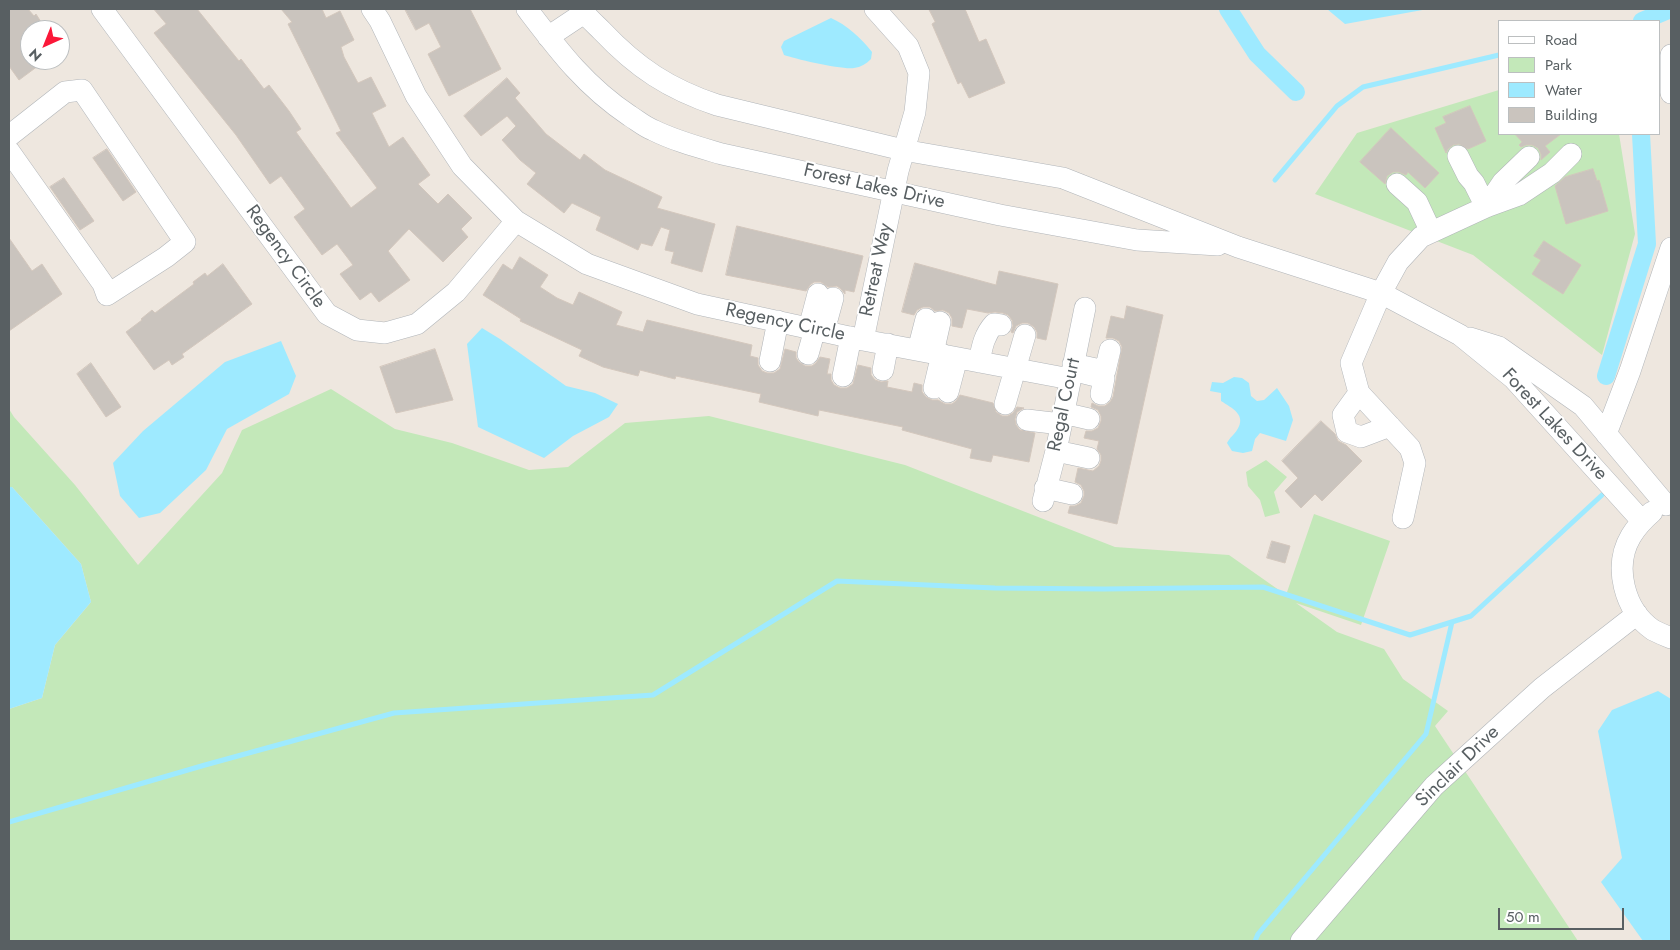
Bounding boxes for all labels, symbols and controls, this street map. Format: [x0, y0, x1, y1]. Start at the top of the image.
north arrow [20, 20, 70, 70]
legend [1498, 20, 1660, 135]
text: Road [1545, 29, 1577, 51]
text: N [24, 44, 46, 66]
text: Park [1545, 54, 1572, 76]
text: Water [1545, 79, 1582, 101]
text: Building [1545, 104, 1597, 126]
street label: Forest Lakes Drive [801, 160, 947, 214]
street label: Regency Circle [240, 201, 330, 313]
street label: Retreat Way [856, 221, 898, 319]
street label: Regency Circle [723, 299, 847, 347]
street label: Regal Court [1044, 356, 1086, 454]
street label: Forest Lakes Drive [1496, 364, 1612, 486]
street label: Sinclair Drive [1411, 722, 1505, 812]
scale bar [1500, 898, 1626, 930]
text: 50 m [1506, 906, 1540, 928]

